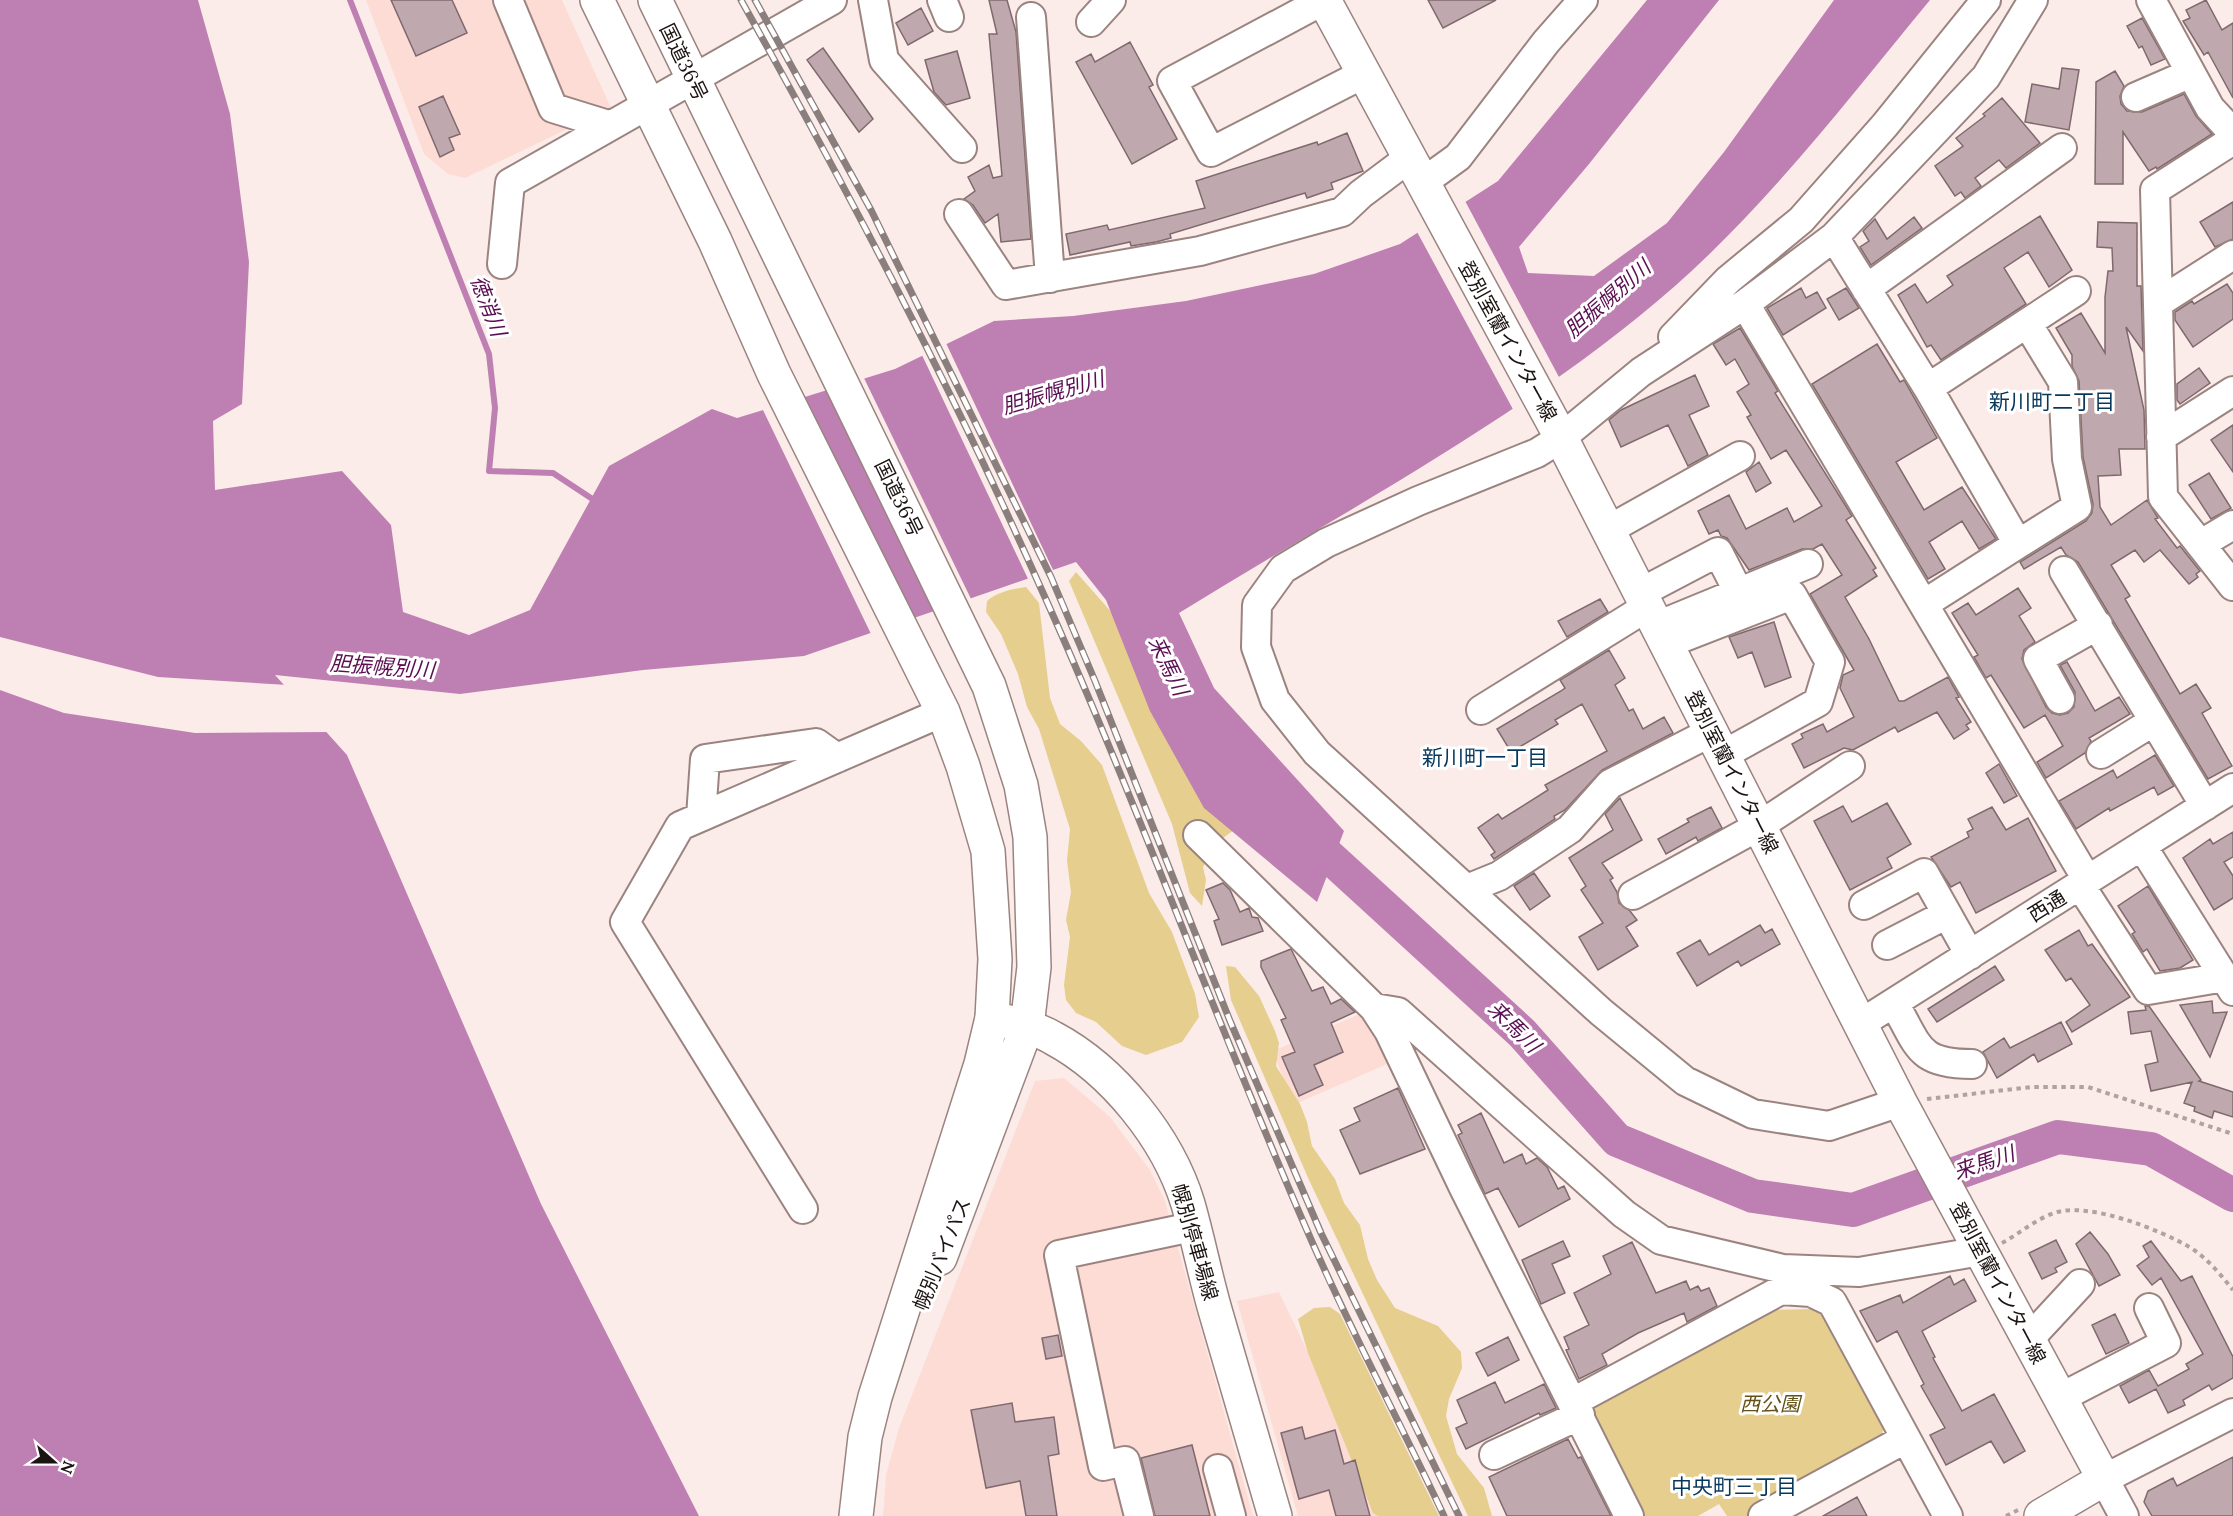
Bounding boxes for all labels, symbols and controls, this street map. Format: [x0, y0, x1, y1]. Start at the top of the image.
street label: 国道36号 [655, 19, 714, 104]
water label: 胆振幌別川 [1559, 253, 1658, 343]
street label: 登別室蘭インター線 [1454, 256, 1563, 426]
water label: 徳消川 [465, 272, 513, 342]
water label: 胆振幌別川 [999, 365, 1109, 420]
district label: 新川町二丁目 [1989, 388, 2115, 415]
street label: 国道36号 [870, 455, 929, 540]
water label: 来馬川 [1143, 632, 1195, 702]
water label: 胆振幌別川 [329, 649, 437, 684]
street label: 登別室蘭インター線 [1680, 686, 1784, 858]
district label: 新川町一丁目 [1422, 744, 1548, 771]
street label: 西通 [2023, 884, 2070, 927]
water label: 来馬川 [1483, 995, 1548, 1060]
water label: 来馬川 [1950, 1139, 2020, 1186]
street label: 幌別停車場線 [1167, 1181, 1224, 1303]
street label: 幌別バイパス [908, 1194, 976, 1314]
street label: 登別室蘭インター線 [1945, 1197, 2052, 1368]
park label: 西公園 [1740, 1391, 1803, 1416]
north arrow [24, 1432, 84, 1492]
text: N [56, 1458, 80, 1477]
district label: 中央町三丁目 [1671, 1473, 1797, 1500]

